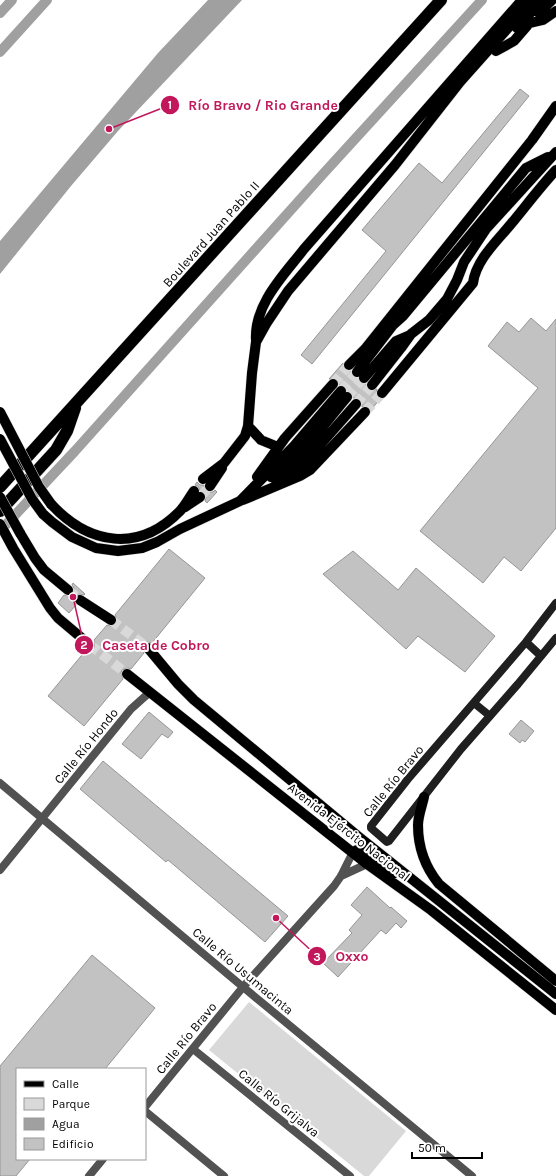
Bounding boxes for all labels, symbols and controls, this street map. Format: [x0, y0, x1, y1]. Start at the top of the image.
callout: Río Bravo / Rio Grande [160, 92, 346, 118]
text: Río Bravo / Rio Grande [188, 97, 338, 114]
text: 1 [168, 98, 172, 112]
street label: Boulevard Juan Pablo II [160, 178, 262, 290]
callout: Caseta de Cobro [74, 632, 217, 658]
text: Caseta de Cobro [102, 637, 210, 654]
text: 2 [80, 638, 88, 652]
street label: Calle Río Hondo [51, 705, 121, 787]
street label: Calle Río Bravo [360, 742, 426, 820]
street label: Avenida Ejército Nacional [285, 780, 413, 884]
street label: Calle Río Usumacinta [189, 924, 297, 1018]
callout: Oxxo [307, 943, 376, 969]
text: Oxxo [336, 948, 369, 965]
text: 3 [313, 950, 321, 964]
street label: Calle Río Bravo [153, 999, 219, 1077]
street label: Calle Río Grijalva [236, 1066, 322, 1140]
legend [16, 1068, 146, 1160]
text: Calle [52, 1077, 79, 1091]
text: Parque [52, 1097, 90, 1111]
text: Agua [52, 1117, 80, 1131]
scale bar [412, 1134, 482, 1160]
text: Edificio [52, 1137, 93, 1151]
text: 50 m [418, 1141, 446, 1155]

